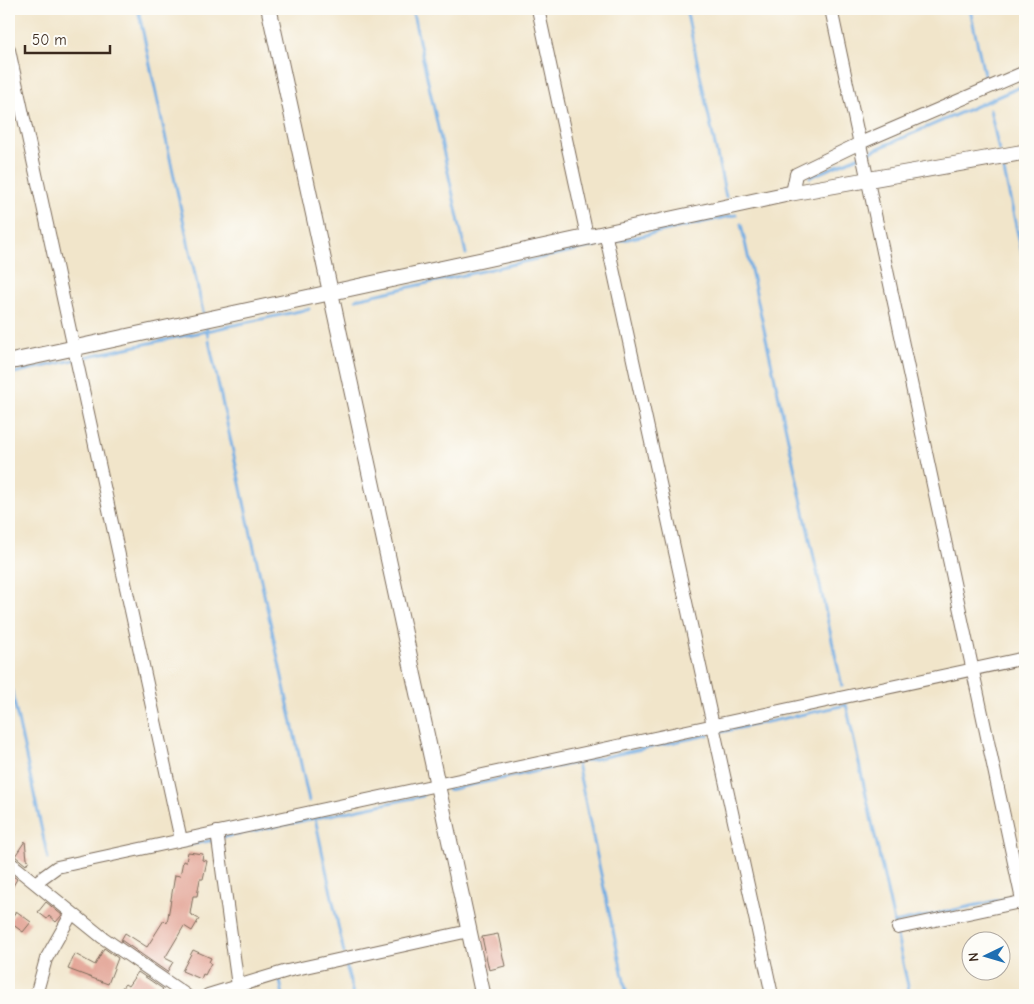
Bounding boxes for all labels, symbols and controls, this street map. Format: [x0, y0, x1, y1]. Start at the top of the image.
scale bar [25, 22, 110, 54]
text: 50 m [32, 31, 67, 49]
north arrow [962, 932, 1012, 982]
text: N [965, 952, 982, 962]

